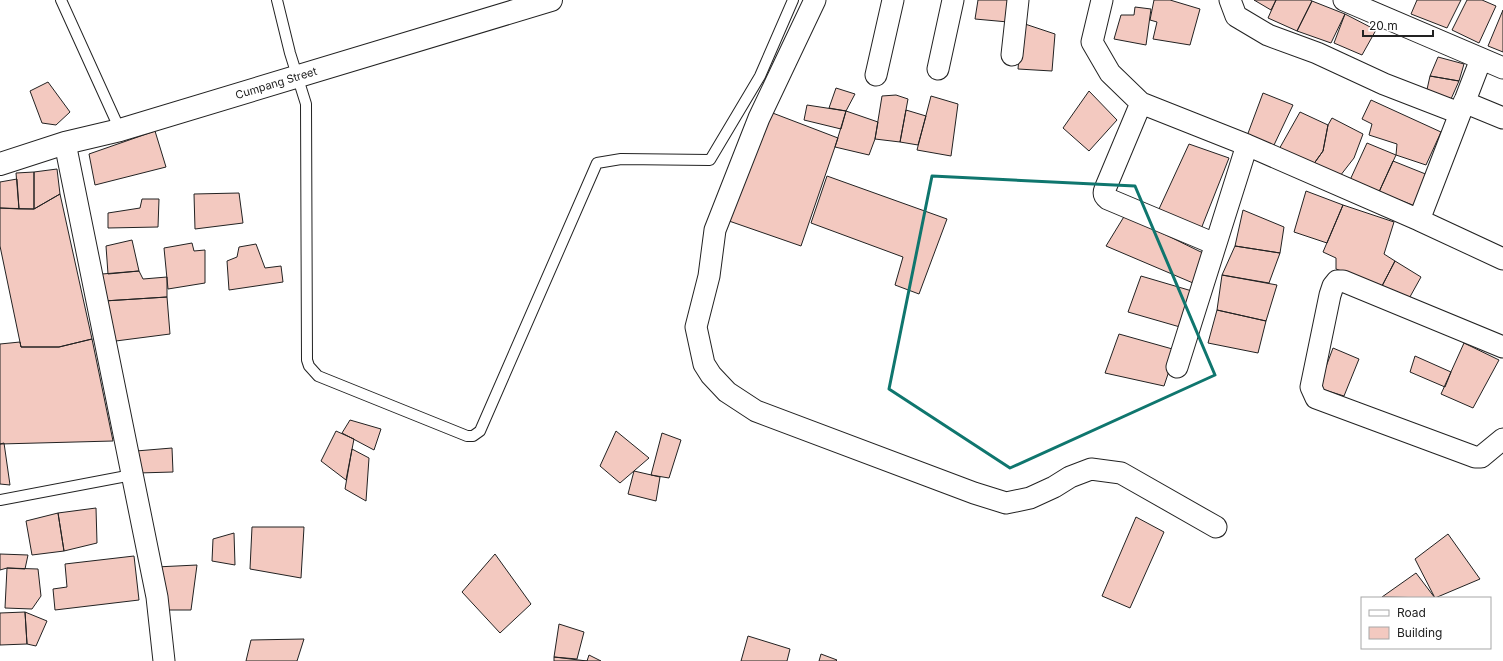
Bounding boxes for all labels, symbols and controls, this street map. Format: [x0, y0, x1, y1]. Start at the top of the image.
scale bar [1363, 12, 1433, 38]
text: 20 m [1369, 18, 1398, 33]
street label: Cumpang Street [234, 64, 319, 102]
legend [1361, 597, 1491, 649]
text: Road [1397, 605, 1426, 620]
text: Building [1397, 625, 1442, 640]

